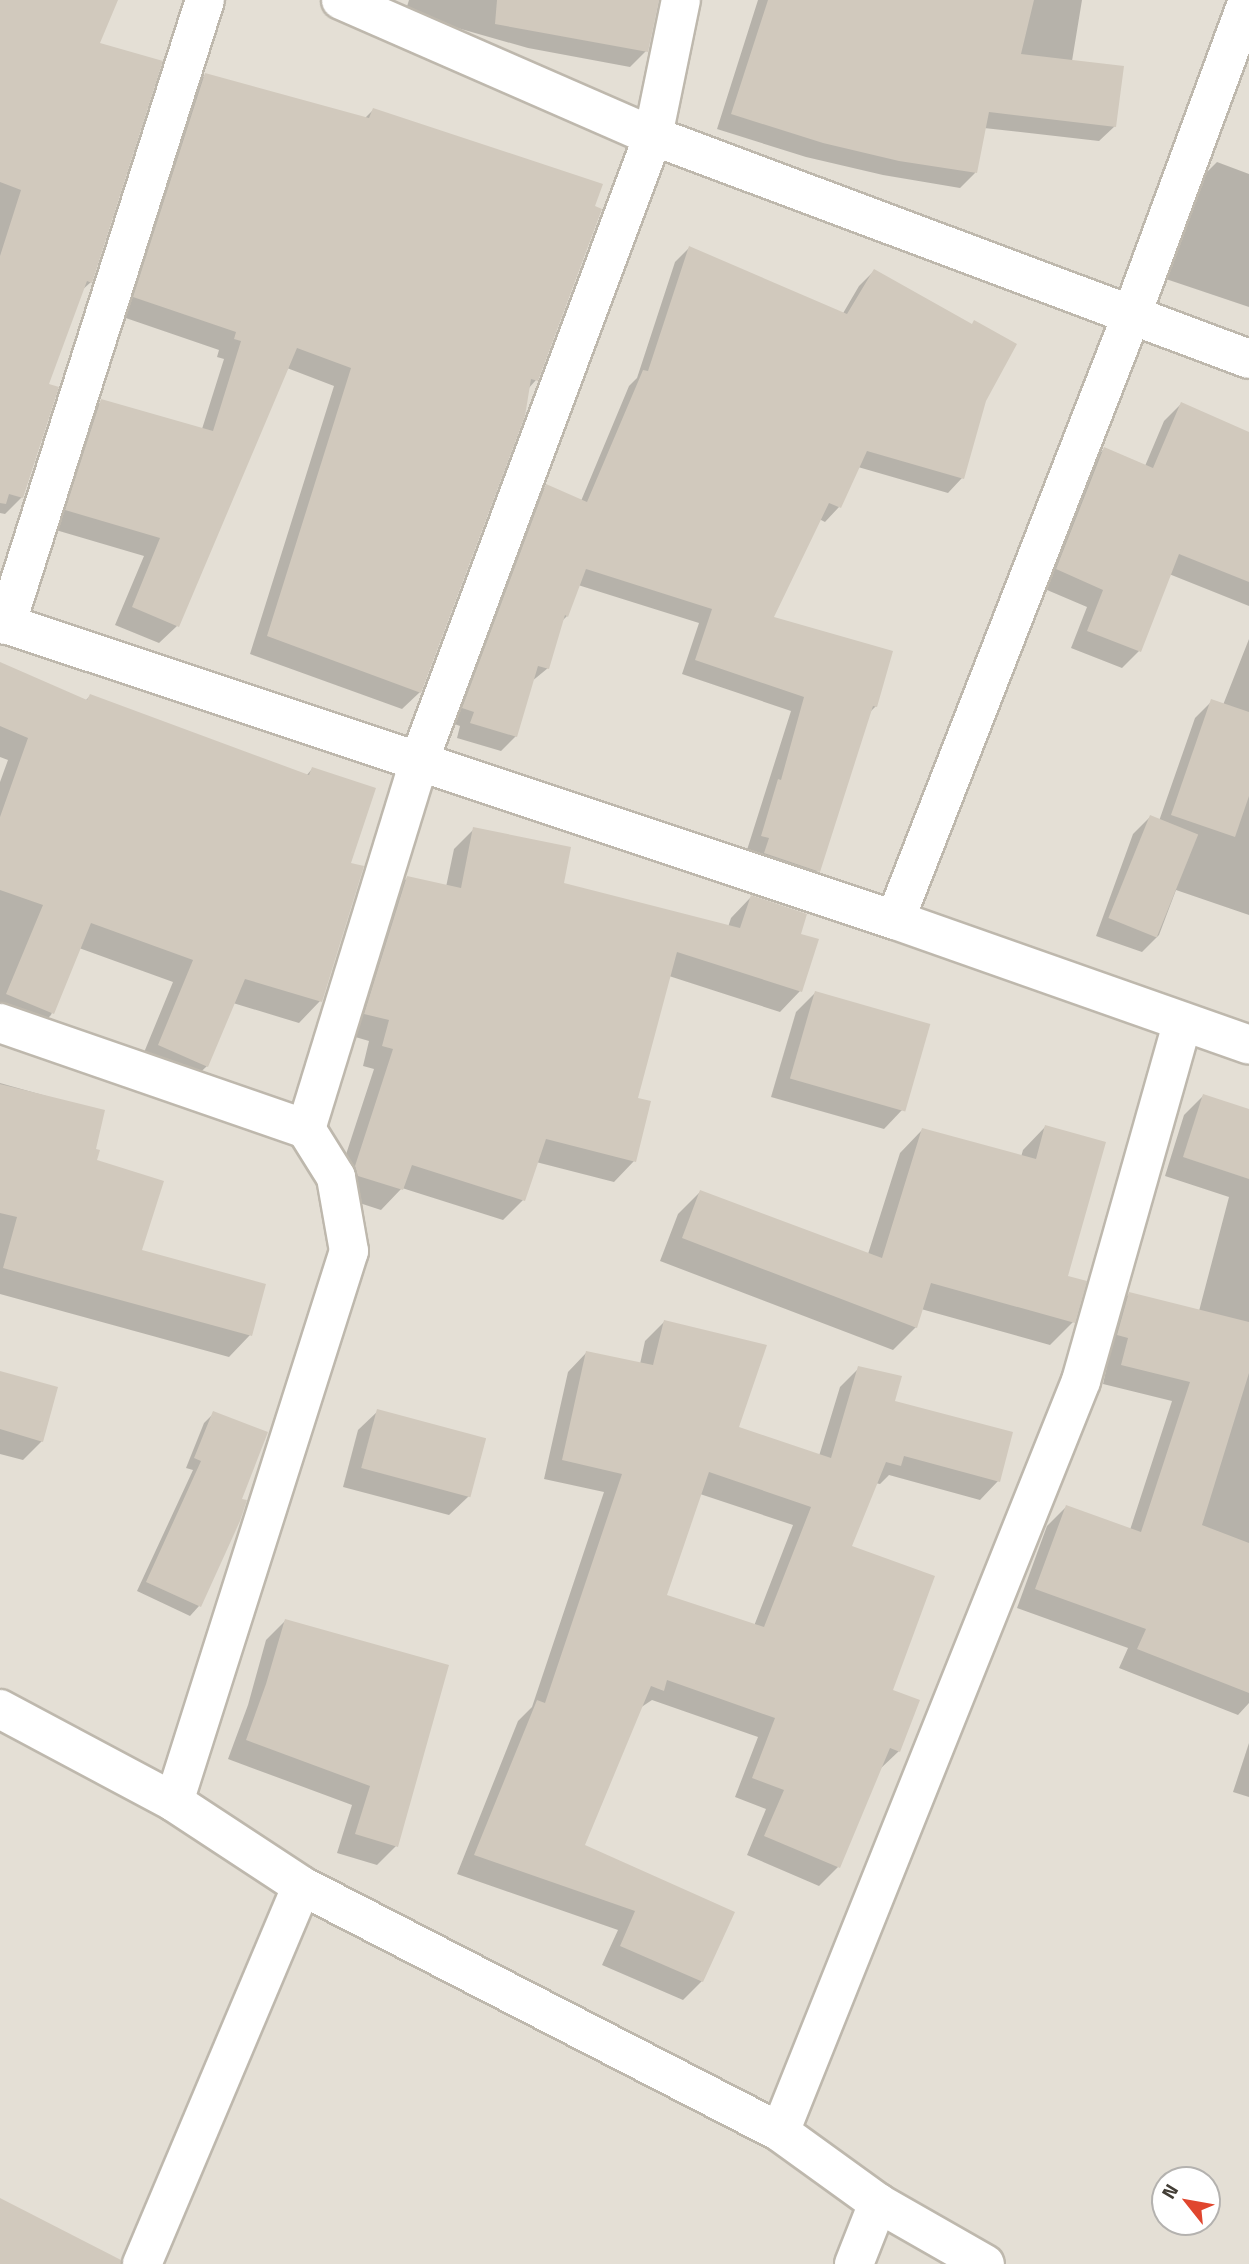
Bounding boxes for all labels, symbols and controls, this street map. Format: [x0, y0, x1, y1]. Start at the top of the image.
north arrow [1151, 2166, 1221, 2236]
text: N [1153, 2178, 1185, 2204]

